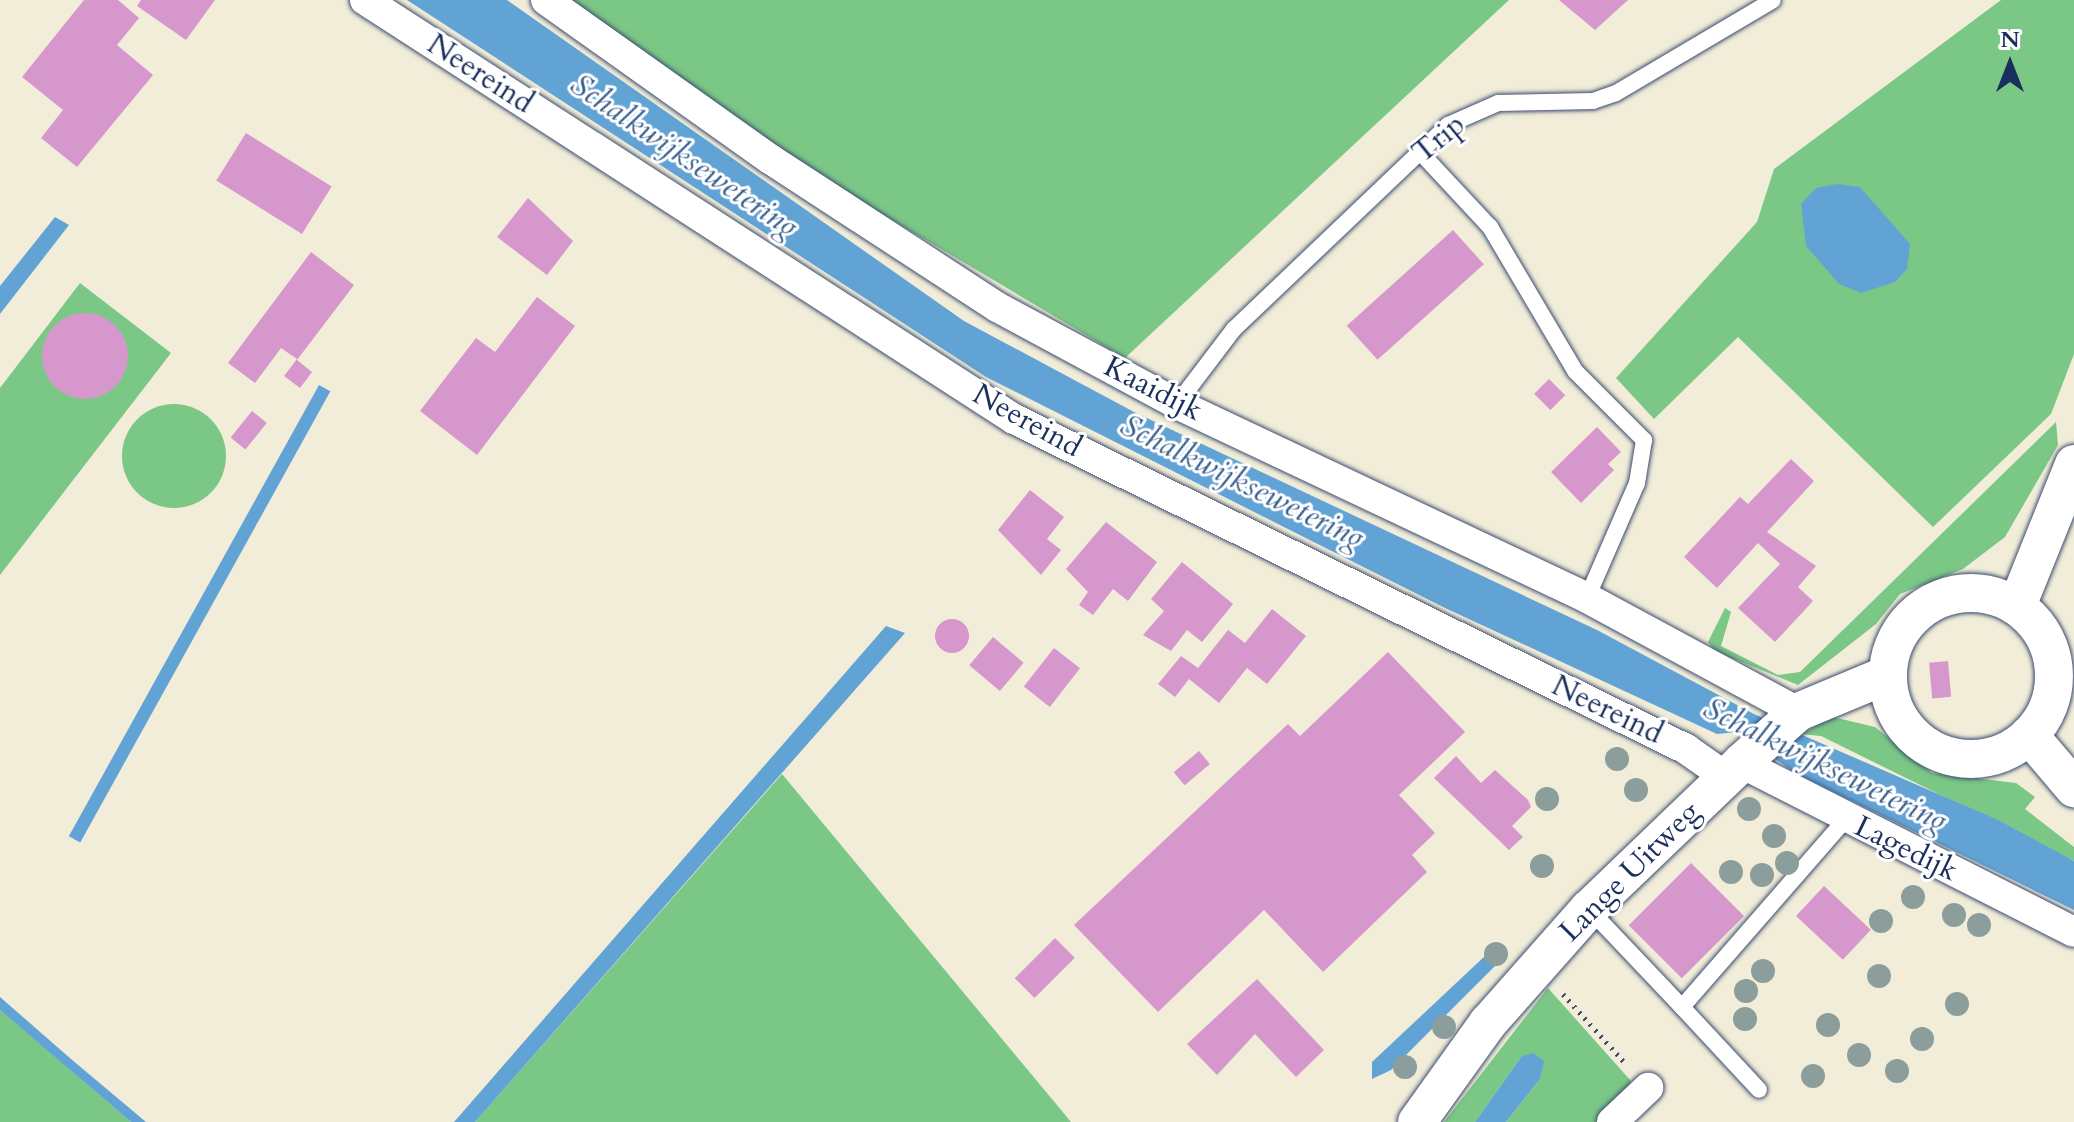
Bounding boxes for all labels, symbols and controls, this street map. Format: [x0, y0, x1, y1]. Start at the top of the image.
north arrow [1970, 24, 2050, 104]
text: N [2000, 25, 2020, 55]
street label: Neereind [420, 27, 540, 121]
water label: Schalkwijksewetering [563, 66, 805, 246]
street label: Trip [1405, 107, 1473, 171]
street label: Kaaidijk [1098, 349, 1208, 429]
street label: Neereind [966, 376, 1088, 466]
water label: Schalkwijksewetering [1114, 406, 1370, 558]
street label: Neereind [1546, 668, 1668, 752]
water label: Schalkwijksewetering [1697, 689, 1953, 841]
street label: Lange Uitweg [1552, 794, 1708, 950]
street label: Lagedijk [1848, 809, 1964, 889]

